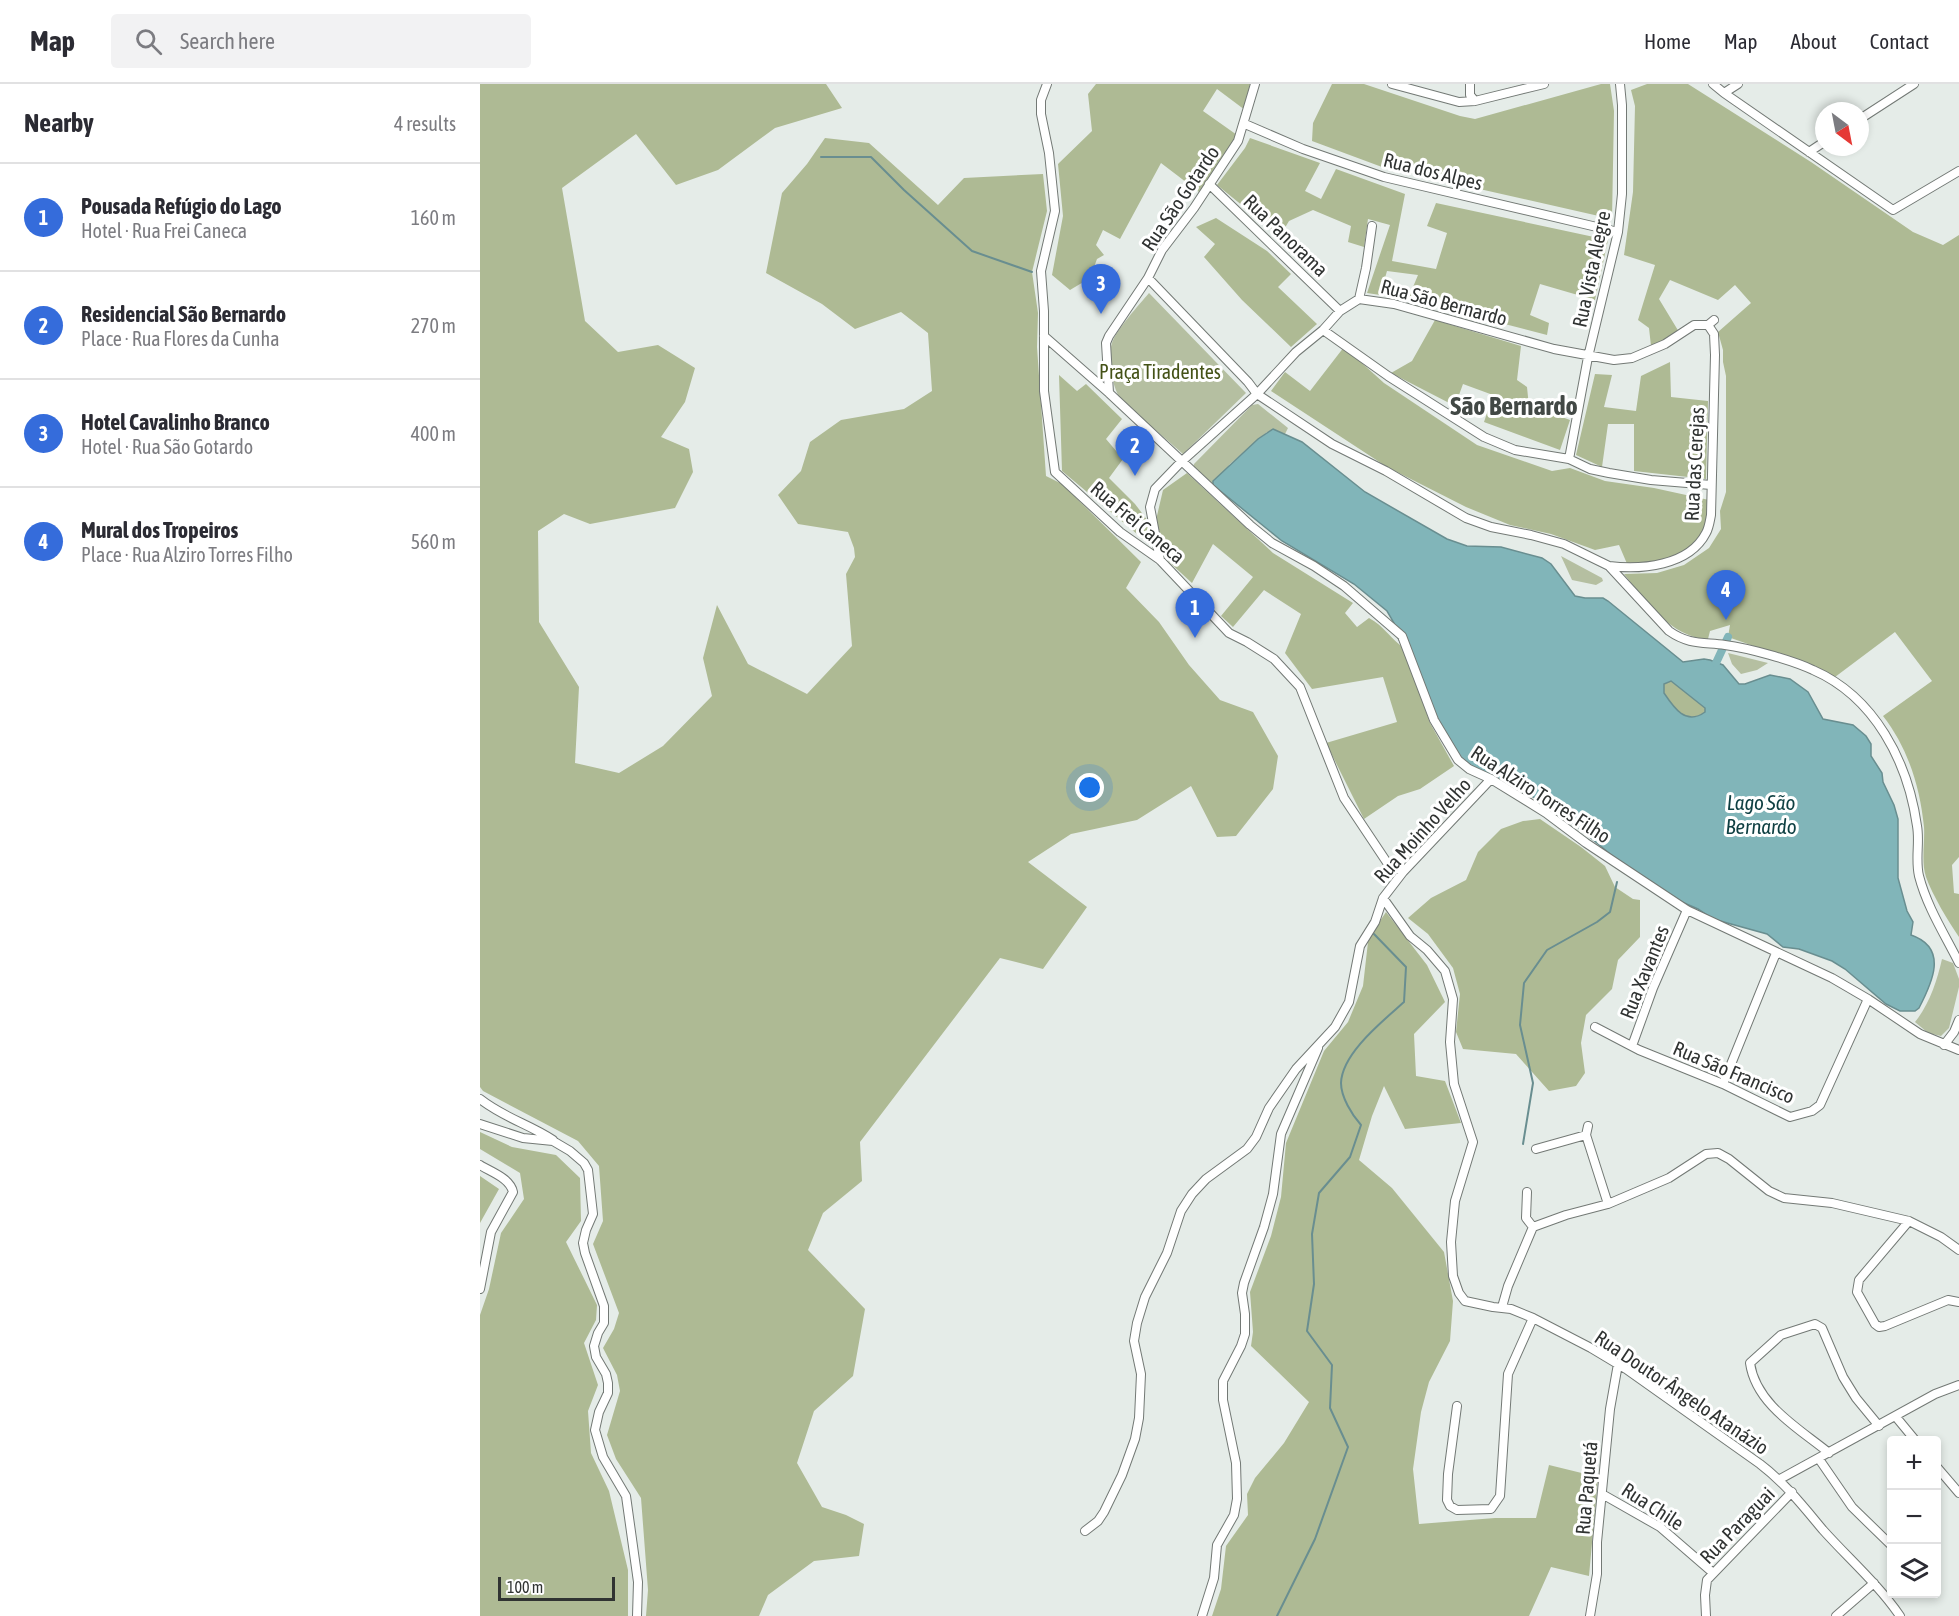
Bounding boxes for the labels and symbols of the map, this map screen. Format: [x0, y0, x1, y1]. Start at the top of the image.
north arrow [1815, 102, 1869, 156]
street label: Rua São Gotardo [1137, 141, 1223, 255]
street label: Rua dos Alpes [1381, 148, 1485, 194]
street label: Rua Panorama [1239, 189, 1333, 281]
street label: Rua Vista Alegre [1567, 209, 1615, 329]
pin: 3 [1082, 264, 1120, 314]
street label: Rua São Bernardo [1378, 274, 1510, 330]
park label: Praça Tiradentes [1099, 360, 1221, 383]
district label: São Bernardo [1450, 391, 1578, 421]
street label: Rua das Cerejas [1680, 406, 1708, 522]
pin: 2 [1116, 426, 1154, 476]
street label: Rua Frei Caneca [1086, 476, 1190, 568]
pin: 4 [1706, 570, 1746, 620]
pin: 1 [1176, 588, 1214, 638]
street label: Rua Alziro Torres Filho [1467, 740, 1615, 848]
your location [1075, 773, 1104, 802]
street label: Rua Moinho Velho [1369, 773, 1475, 887]
water label: Lago São Bernardo [1725, 790, 1797, 838]
street label: Rua Xavantes [1615, 922, 1673, 1022]
street label: Rua São Francisco [1670, 1036, 1798, 1108]
street label: Rua Doutor Ângelo Atanázio [1591, 1325, 1773, 1459]
street label: Rua Paquetá [1570, 1440, 1602, 1536]
street label: Rua Chile [1618, 1478, 1688, 1534]
street label: Rua Paraguai [1695, 1482, 1779, 1568]
scale bar [498, 1574, 615, 1602]

